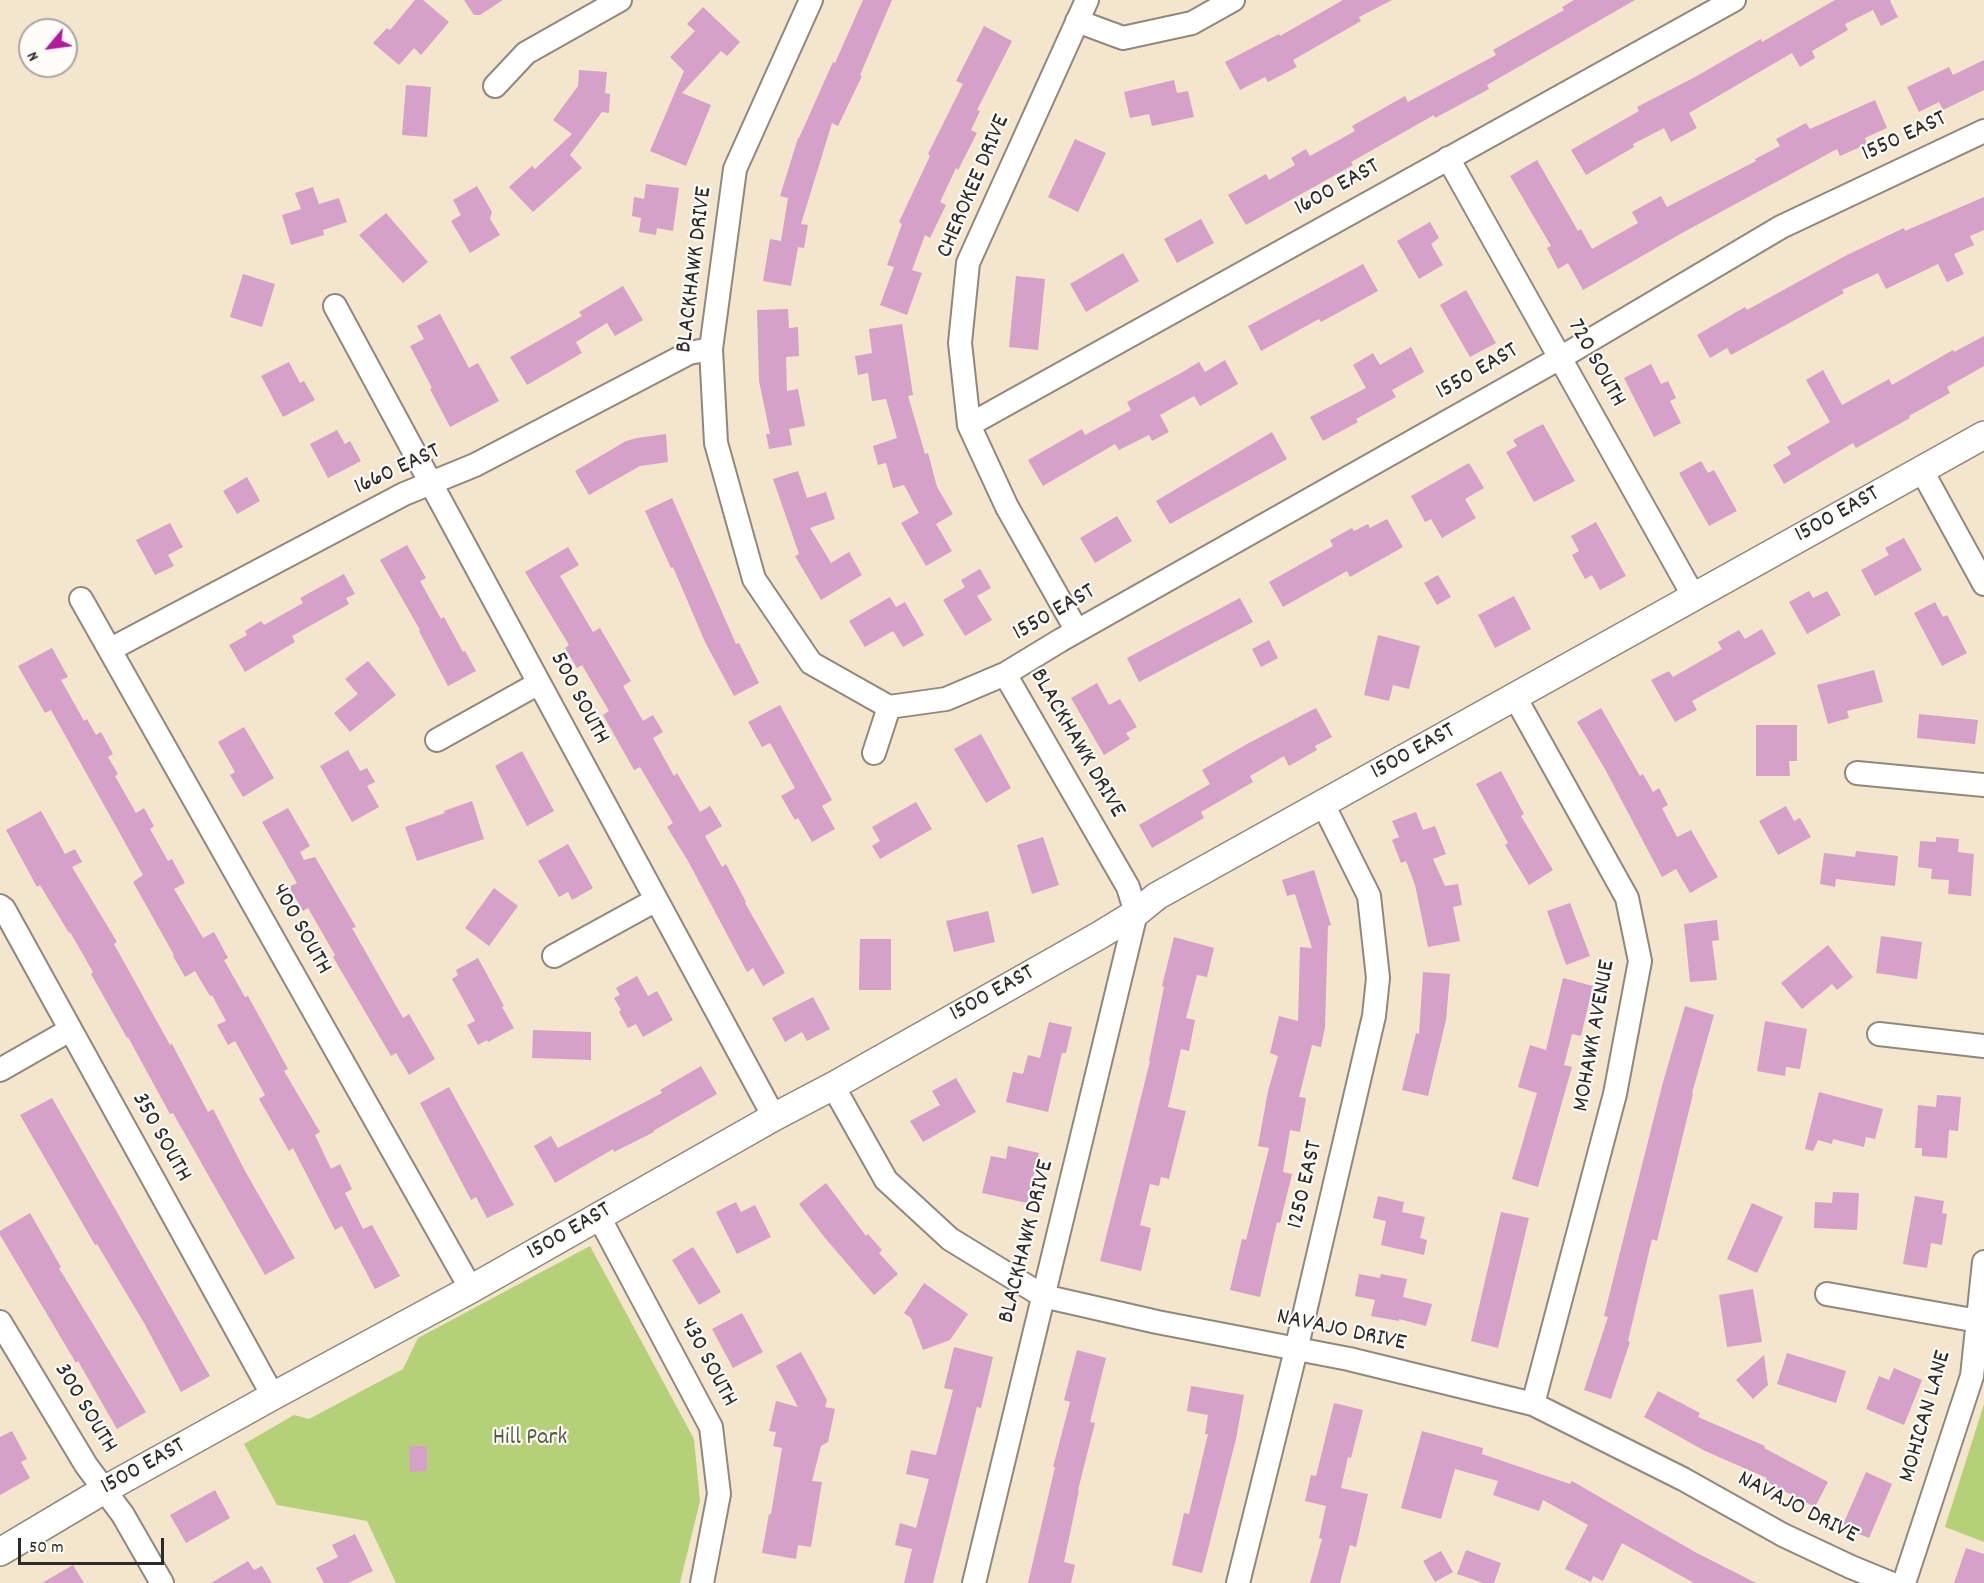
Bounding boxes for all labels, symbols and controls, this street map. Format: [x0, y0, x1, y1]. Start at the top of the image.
north arrow [18, 18, 78, 78]
text: N [22, 47, 46, 65]
street label: 1550 EAST [1858, 106, 1952, 170]
street label: CHEROKEE DRIVE [932, 111, 1018, 263]
street label: 1600 EAST [1290, 154, 1386, 224]
street label: BLACKHAWK DRIVE [672, 185, 720, 355]
street label: 720 SOUTH [1559, 315, 1631, 413]
street label: 1550 EAST [1432, 338, 1524, 408]
street label: 1660 EAST [350, 439, 446, 503]
street label: 1500 EAST [1791, 481, 1885, 551]
street label: 1550 EAST [1009, 579, 1101, 649]
street label: 500 SOUTH [542, 648, 614, 750]
street label: BLACKHAWK DRIVE [1022, 665, 1130, 823]
street label: 1500 EAST [1367, 718, 1461, 788]
street label: 400 SOUTH [263, 880, 337, 980]
street label: MOHAWK AVENUE [1568, 958, 1624, 1114]
street label: 1500 EAST [946, 960, 1040, 1030]
street label: 350 SOUTH [124, 1088, 196, 1188]
street label: 1250 EAST [1283, 1138, 1331, 1232]
street label: BLACKHAWK DRIVE [994, 1158, 1062, 1326]
street label: 1500 EAST [523, 1197, 617, 1269]
street label: NAVAJO DRIVE [1274, 1304, 1408, 1360]
street label: 430 SOUTH [672, 1313, 742, 1413]
street label: MOHICAN LANE [1894, 1348, 1960, 1486]
street label: 300 SOUTH [46, 1359, 122, 1459]
park label: Hill Park [493, 1426, 567, 1454]
street label: 1500 EAST [97, 1433, 191, 1503]
street label: NAVAJO DRIVE [1732, 1466, 1862, 1552]
scale bar [21, 1526, 166, 1564]
text: 50 m [29, 1536, 64, 1561]

